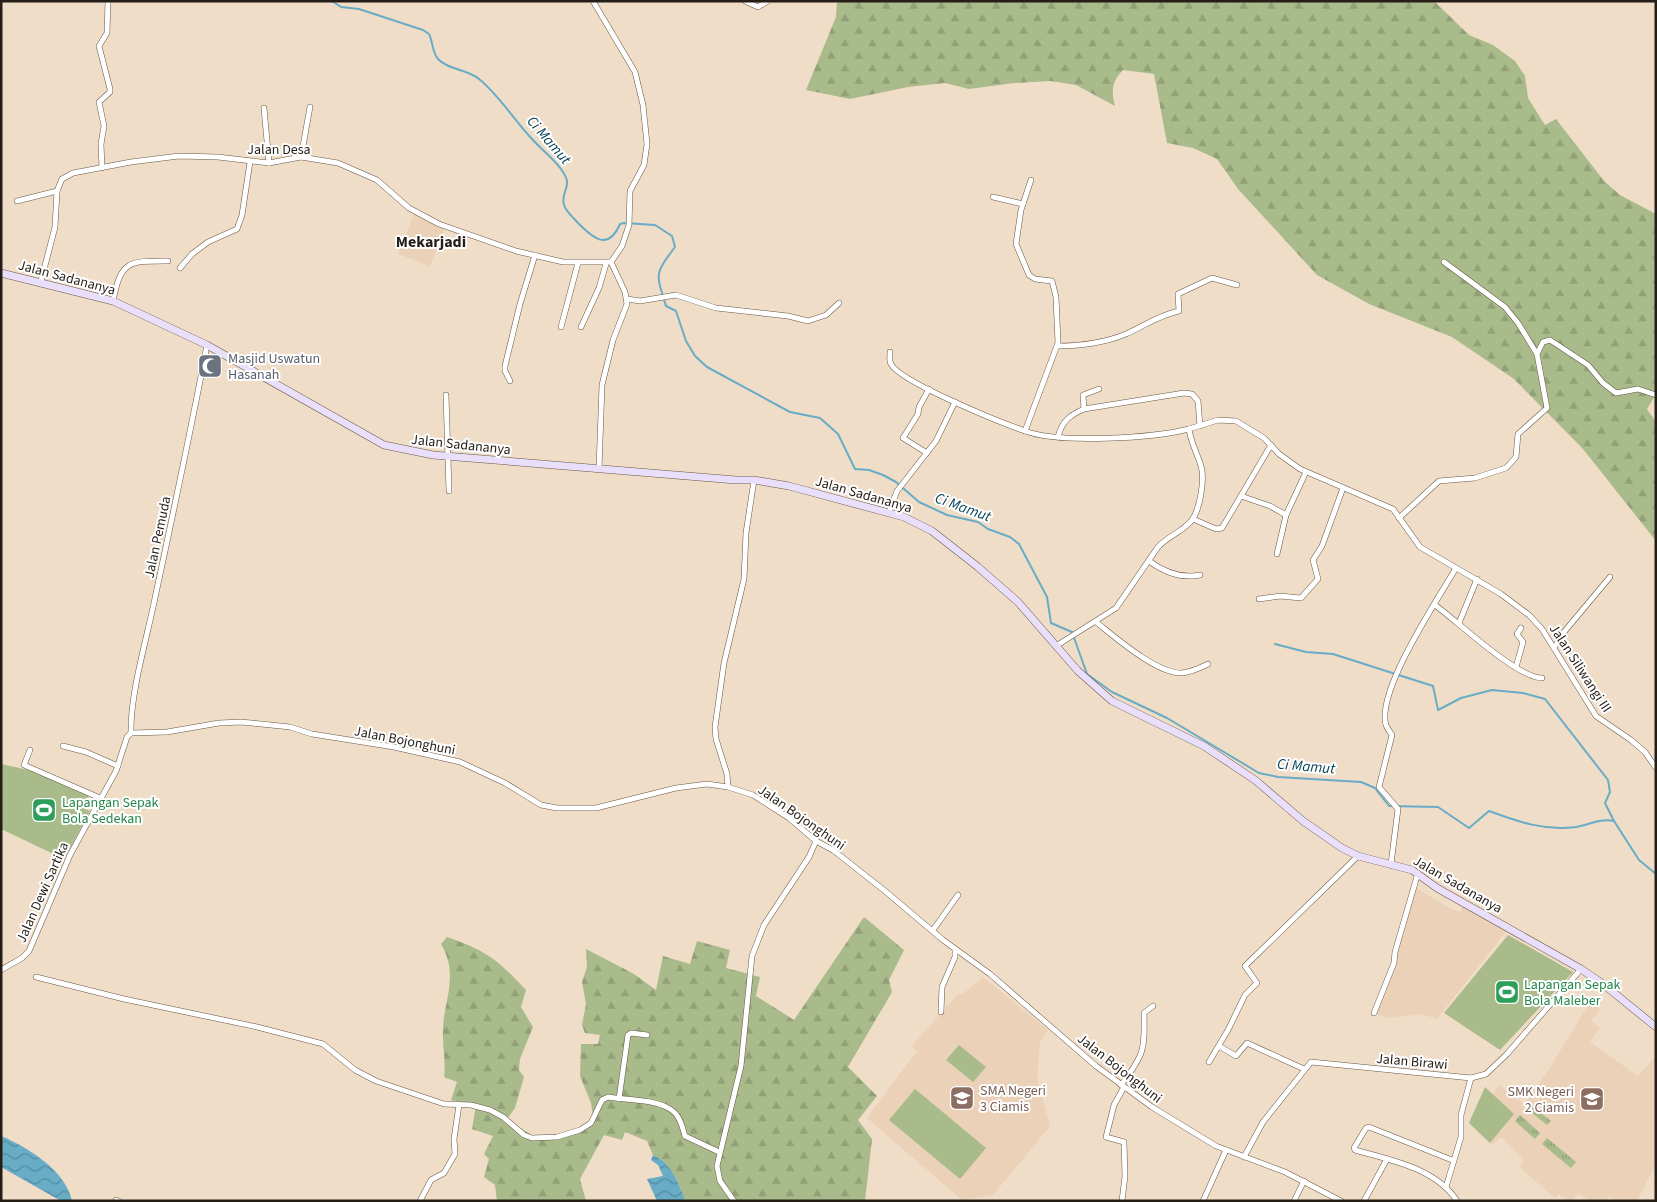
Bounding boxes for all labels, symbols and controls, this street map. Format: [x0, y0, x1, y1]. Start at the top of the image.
water label: Ci Mamut [522, 112, 576, 170]
street label: Jalan Desa [247, 140, 311, 160]
district label: Mekarjadi [396, 231, 466, 253]
street label: Jalan Sadananya [16, 255, 118, 301]
place label: Masjid Uswatun Hasanah [228, 349, 320, 385]
mosque icon: Masjid Uswatun Hasanah [197, 353, 223, 379]
street label: Jalan Sadananya [410, 430, 512, 460]
street label: Jalan Sadananya [813, 472, 914, 518]
water label: Ci Mamut [932, 488, 995, 528]
street label: Jalan Pemuda [140, 494, 176, 580]
street label: Jalan Siliwangi III [1544, 620, 1616, 717]
street label: Jalan Bojonghuni [352, 721, 457, 761]
water label: Ci Mamut [1276, 754, 1337, 780]
street label: Jalan Bojonghuni [754, 780, 849, 855]
place label: Lapangan Sepak Bola Sedekan [62, 793, 159, 829]
sports icon: Lapangan Sepak Bola Sedekan [31, 797, 57, 823]
street label: Jalan Dewi Sartika [12, 839, 74, 946]
street label: Jalan Sadananya [1409, 851, 1506, 918]
place label: Lapangan Sepak Bola Maleber [1524, 975, 1621, 1011]
sports icon: Lapangan Sepak Bola Maleber [1494, 979, 1520, 1005]
street label: Jalan Bojonghuni [1073, 1029, 1166, 1108]
street label: Jalan Birawi [1375, 1049, 1448, 1075]
place label: SMA Negeri 3 Ciamis [980, 1081, 1046, 1117]
place label: SMK Negeri 2 Ciamis [1507, 1082, 1574, 1118]
school or university icon: SMA Negeri 3 Ciamis [949, 1085, 975, 1111]
school or university icon: SMK Negeri 2 Ciamis [1579, 1086, 1605, 1112]

